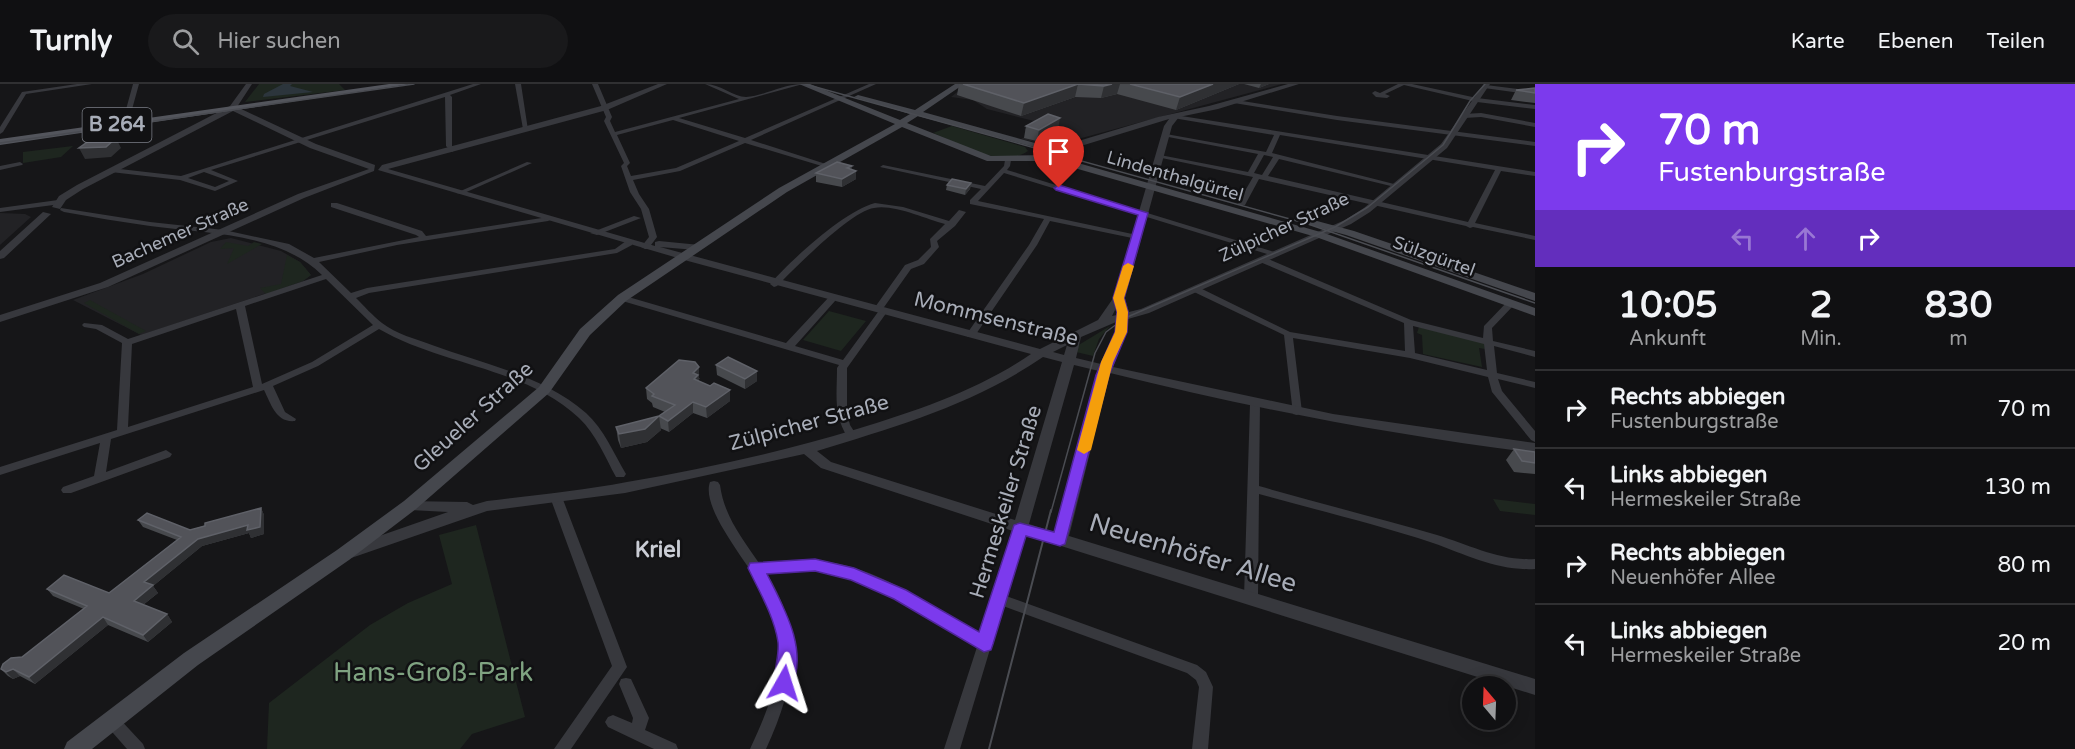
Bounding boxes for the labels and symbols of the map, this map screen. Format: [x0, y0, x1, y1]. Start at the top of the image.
road number: B 264 [82, 108, 152, 142]
pin [1033, 126, 1084, 188]
street label: Lindenthalgürtel [1104, 146, 1246, 206]
street label: Zülpicher Straße [1216, 187, 1352, 267]
street label: Bachemer Straße [108, 193, 252, 273]
street label: Sülzgürtel [1390, 231, 1478, 281]
street label: Mommsenstraße [911, 286, 1081, 352]
street label: Gleueler Straße [408, 356, 538, 478]
street label: Zülpicher Straße [726, 390, 892, 456]
street label: Hermeskeiler Straße [965, 402, 1047, 602]
street label: Neuenhöfer Allee [1085, 507, 1301, 599]
district label: Kriel [635, 537, 681, 563]
position arrow [752, 651, 816, 715]
park label: Hans-Groß-Park [333, 657, 533, 688]
north arrow [1462, 676, 1516, 730]

